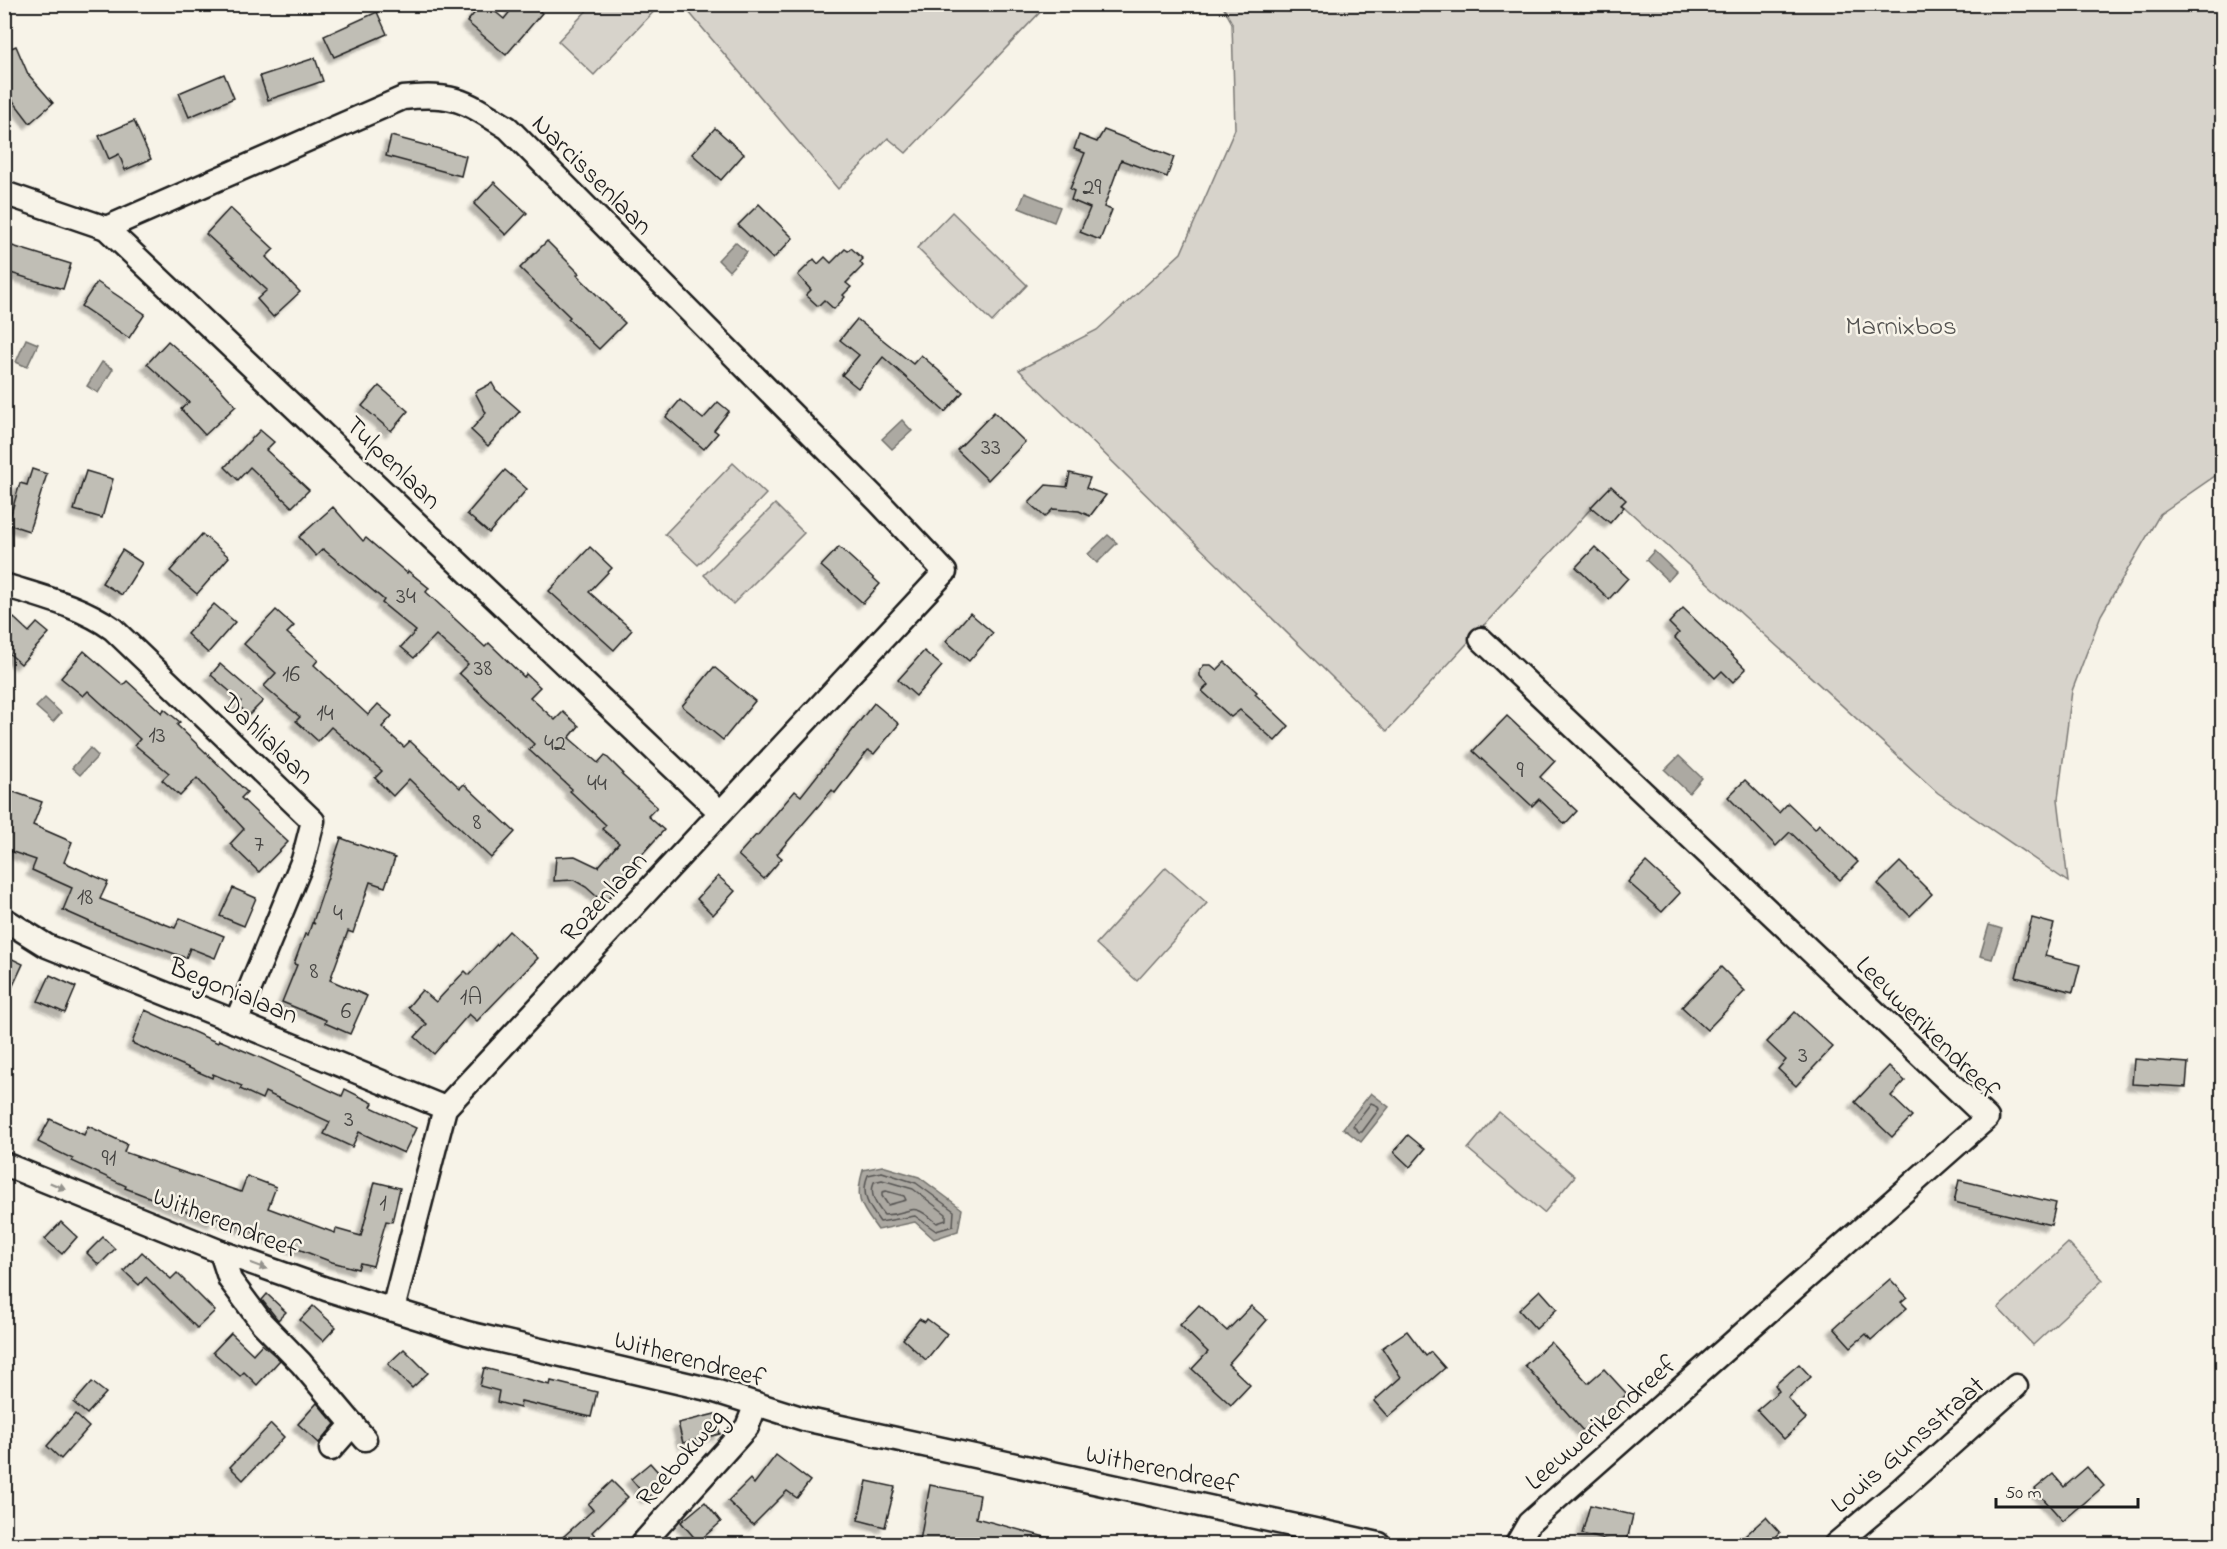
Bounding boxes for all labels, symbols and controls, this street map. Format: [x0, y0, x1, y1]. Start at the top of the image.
street label: Narcissenlaan [522, 106, 661, 245]
house number: 29 [1082, 171, 1102, 206]
park label: Marnixbos [1845, 308, 1957, 347]
street label: Tulpenlaan [335, 408, 449, 520]
house number: 33 [981, 431, 1001, 466]
house number: 34 [396, 580, 416, 615]
house number: 38 [474, 652, 492, 687]
house number: 16 [282, 658, 301, 693]
street label: Dahlialaan [209, 684, 322, 795]
house number: 14 [316, 697, 334, 732]
house number: 13 [148, 719, 166, 754]
house number: 42 [544, 727, 566, 762]
house number: 9 [1516, 754, 1524, 789]
house number: 44 [587, 767, 607, 802]
house number: 8 [473, 806, 482, 841]
house number: 7 [254, 828, 264, 863]
street label: Rozenlaan [552, 843, 658, 952]
house number: 18 [77, 881, 93, 916]
house number: 4 [333, 897, 343, 932]
street label: Begonialaan [162, 948, 304, 1036]
street label: Leeuwerikendreef [1845, 948, 2008, 1110]
house number: 8 [310, 955, 319, 990]
house number: 1A [460, 981, 482, 1016]
house number: 6 [341, 995, 352, 1030]
house number: 3 [1798, 1039, 1808, 1074]
house number: 3 [344, 1103, 354, 1138]
house number: 91 [102, 1142, 117, 1177]
street label: Witherendreef [147, 1178, 306, 1271]
one-way arrow [50, 1181, 68, 1191]
house number: 1 [379, 1187, 387, 1222]
one-way arrow [250, 1261, 268, 1271]
street label: Witherendreef [609, 1321, 770, 1399]
street label: Leeuwerikendreef [1517, 1347, 1687, 1501]
street label: Louis Gunsstraat [1823, 1368, 1994, 1524]
street label: Reebokweg [628, 1400, 736, 1517]
street label: Witherendreef [1082, 1435, 1242, 1506]
scale bar [1996, 1471, 2138, 1509]
text: 50 m [2005, 1481, 2042, 1507]

